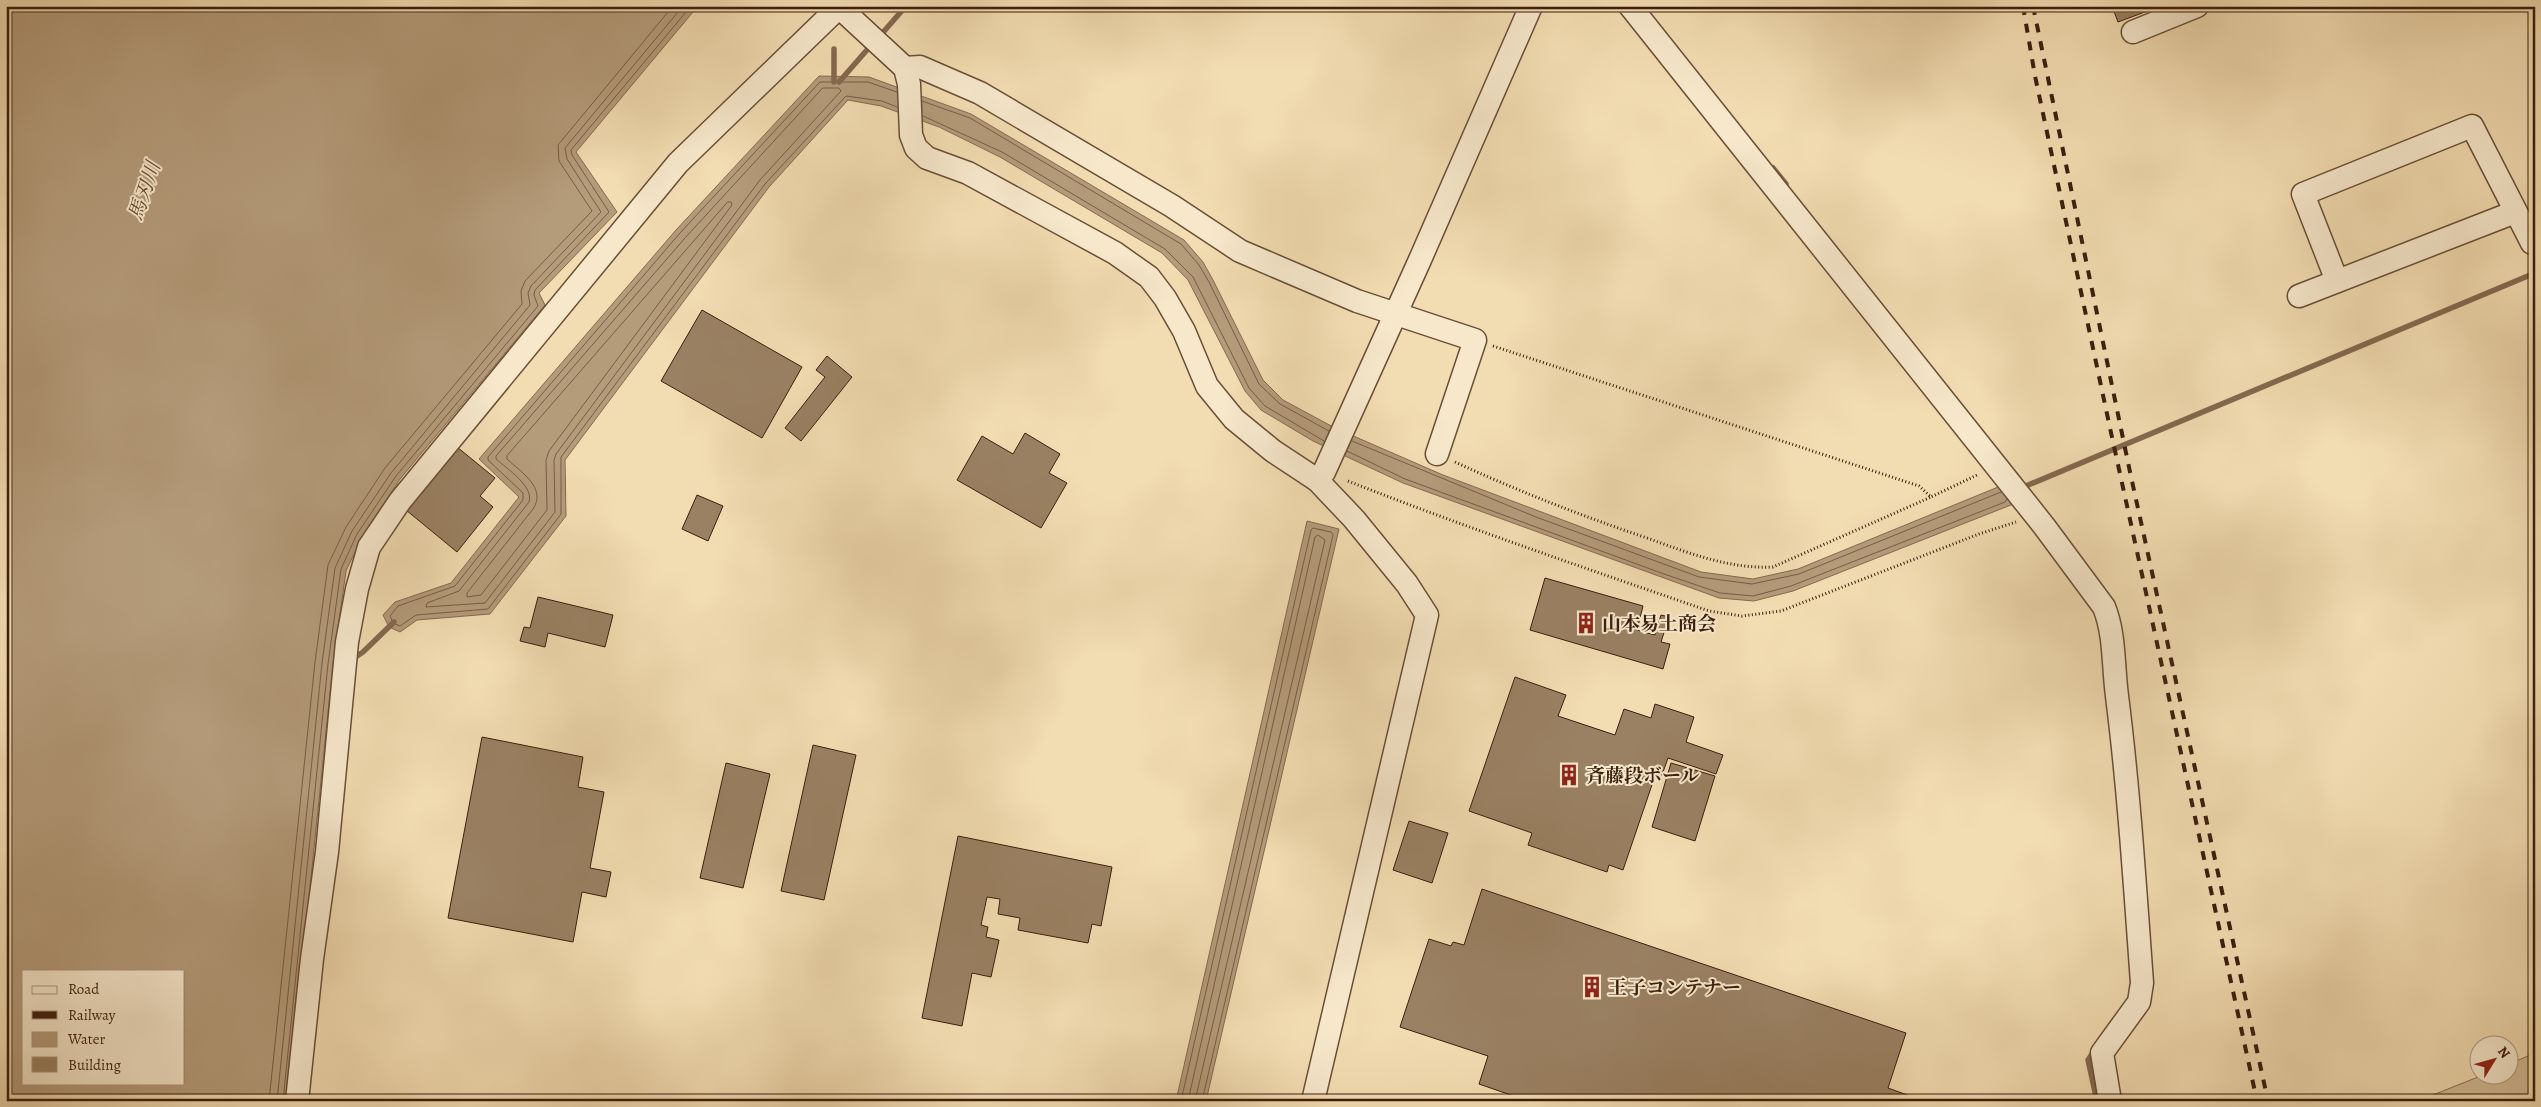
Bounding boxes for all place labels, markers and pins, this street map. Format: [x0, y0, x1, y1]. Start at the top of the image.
building icon: 山本易土商会 [1573, 610, 1599, 636]
place label: 山本易土商会 [1602, 611, 1716, 637]
building icon: 斉藤段ボール [1556, 762, 1582, 788]
place label: 斉藤段ボール [1586, 763, 1700, 789]
building icon: 王子コンテナー [1579, 974, 1605, 1000]
place label: 王子コンテナー [1608, 975, 1741, 1001]

